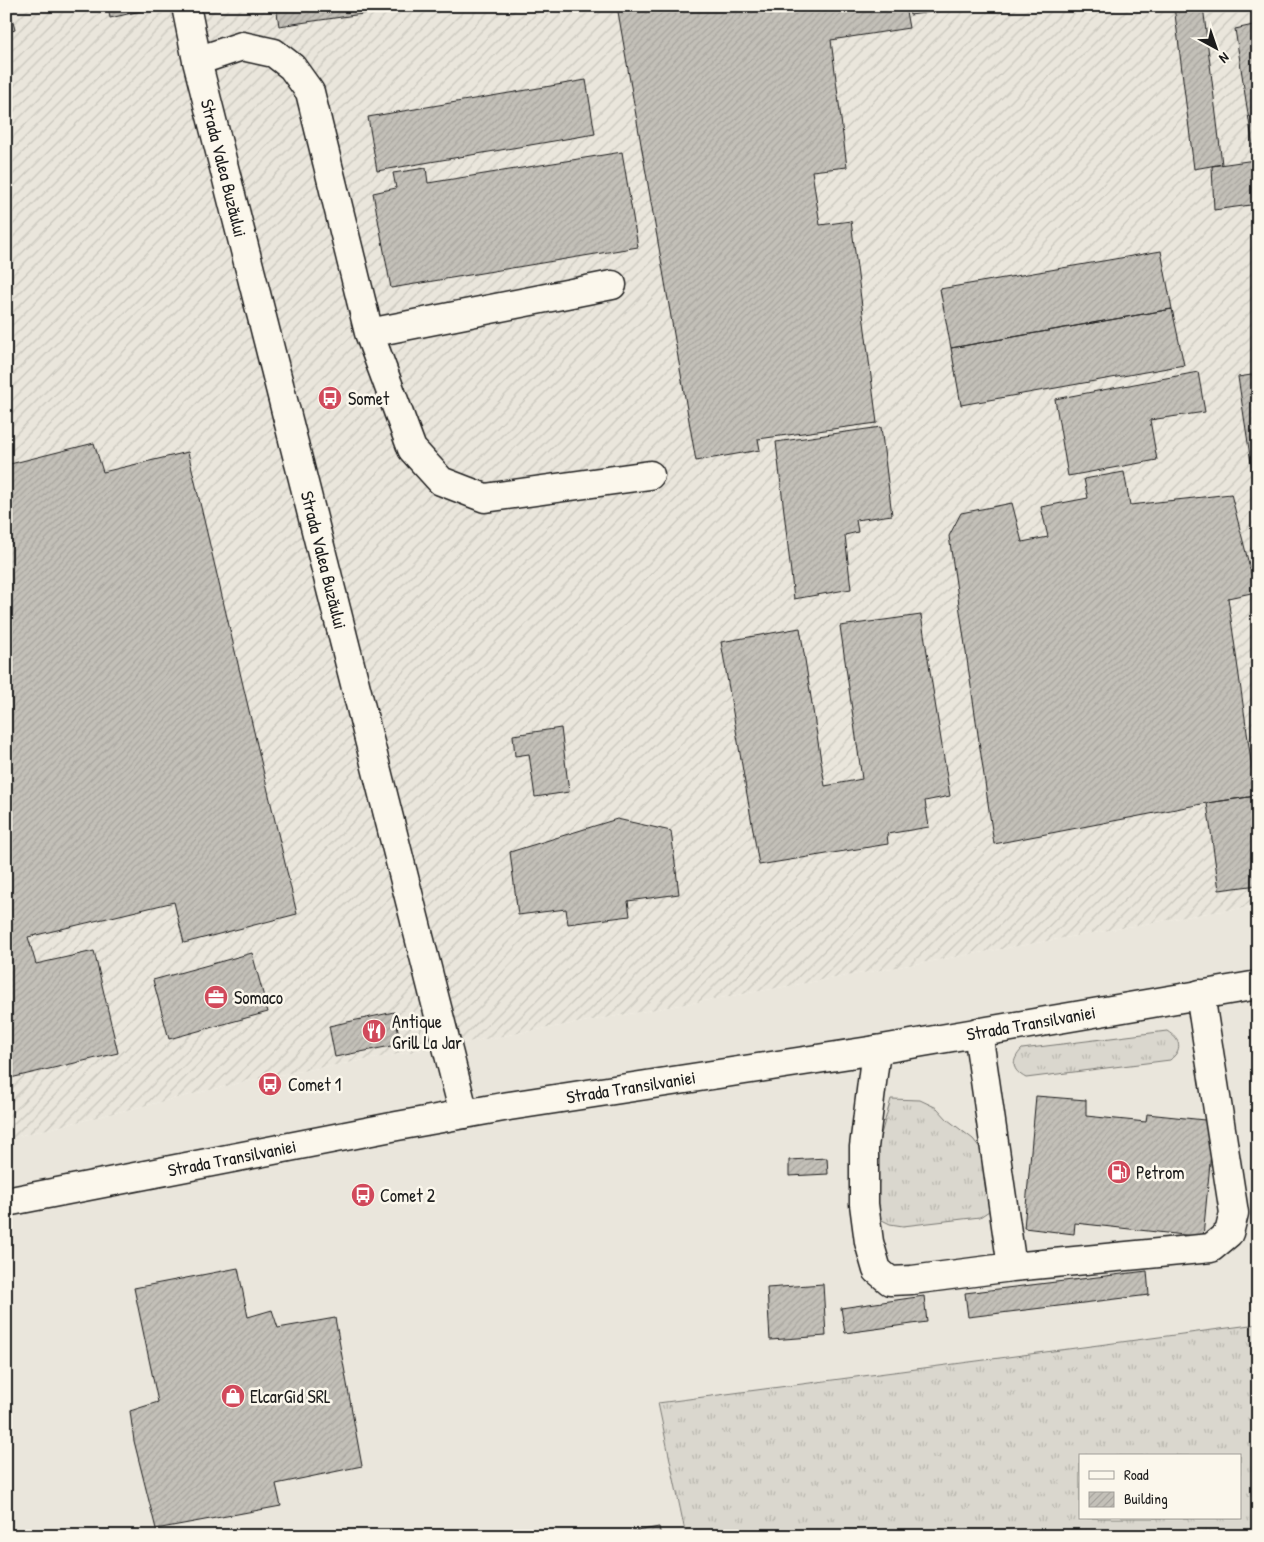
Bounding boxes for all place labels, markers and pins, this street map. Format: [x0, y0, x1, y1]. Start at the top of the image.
bus stop icon: Somet [317, 385, 343, 411]
place label: Somet [348, 386, 390, 411]
office icon: Somaco [203, 984, 229, 1010]
place label: Somaco [234, 985, 283, 1010]
place label: Antique Grill La Jar [392, 1009, 462, 1055]
restaurant icon: Antique Grill La Jar [361, 1018, 387, 1044]
bus stop icon: Comet 1 [257, 1071, 283, 1097]
place label: Comet 1 [288, 1072, 341, 1097]
fuel station icon: Petrom [1106, 1159, 1132, 1185]
place label: Petrom [1136, 1160, 1184, 1185]
bus stop icon: Comet 2 [350, 1182, 376, 1208]
place label: Comet 2 [380, 1183, 436, 1208]
shop icon: ElcarGid SRL [220, 1383, 246, 1409]
place label: ElcarGid SRL [250, 1384, 331, 1409]

